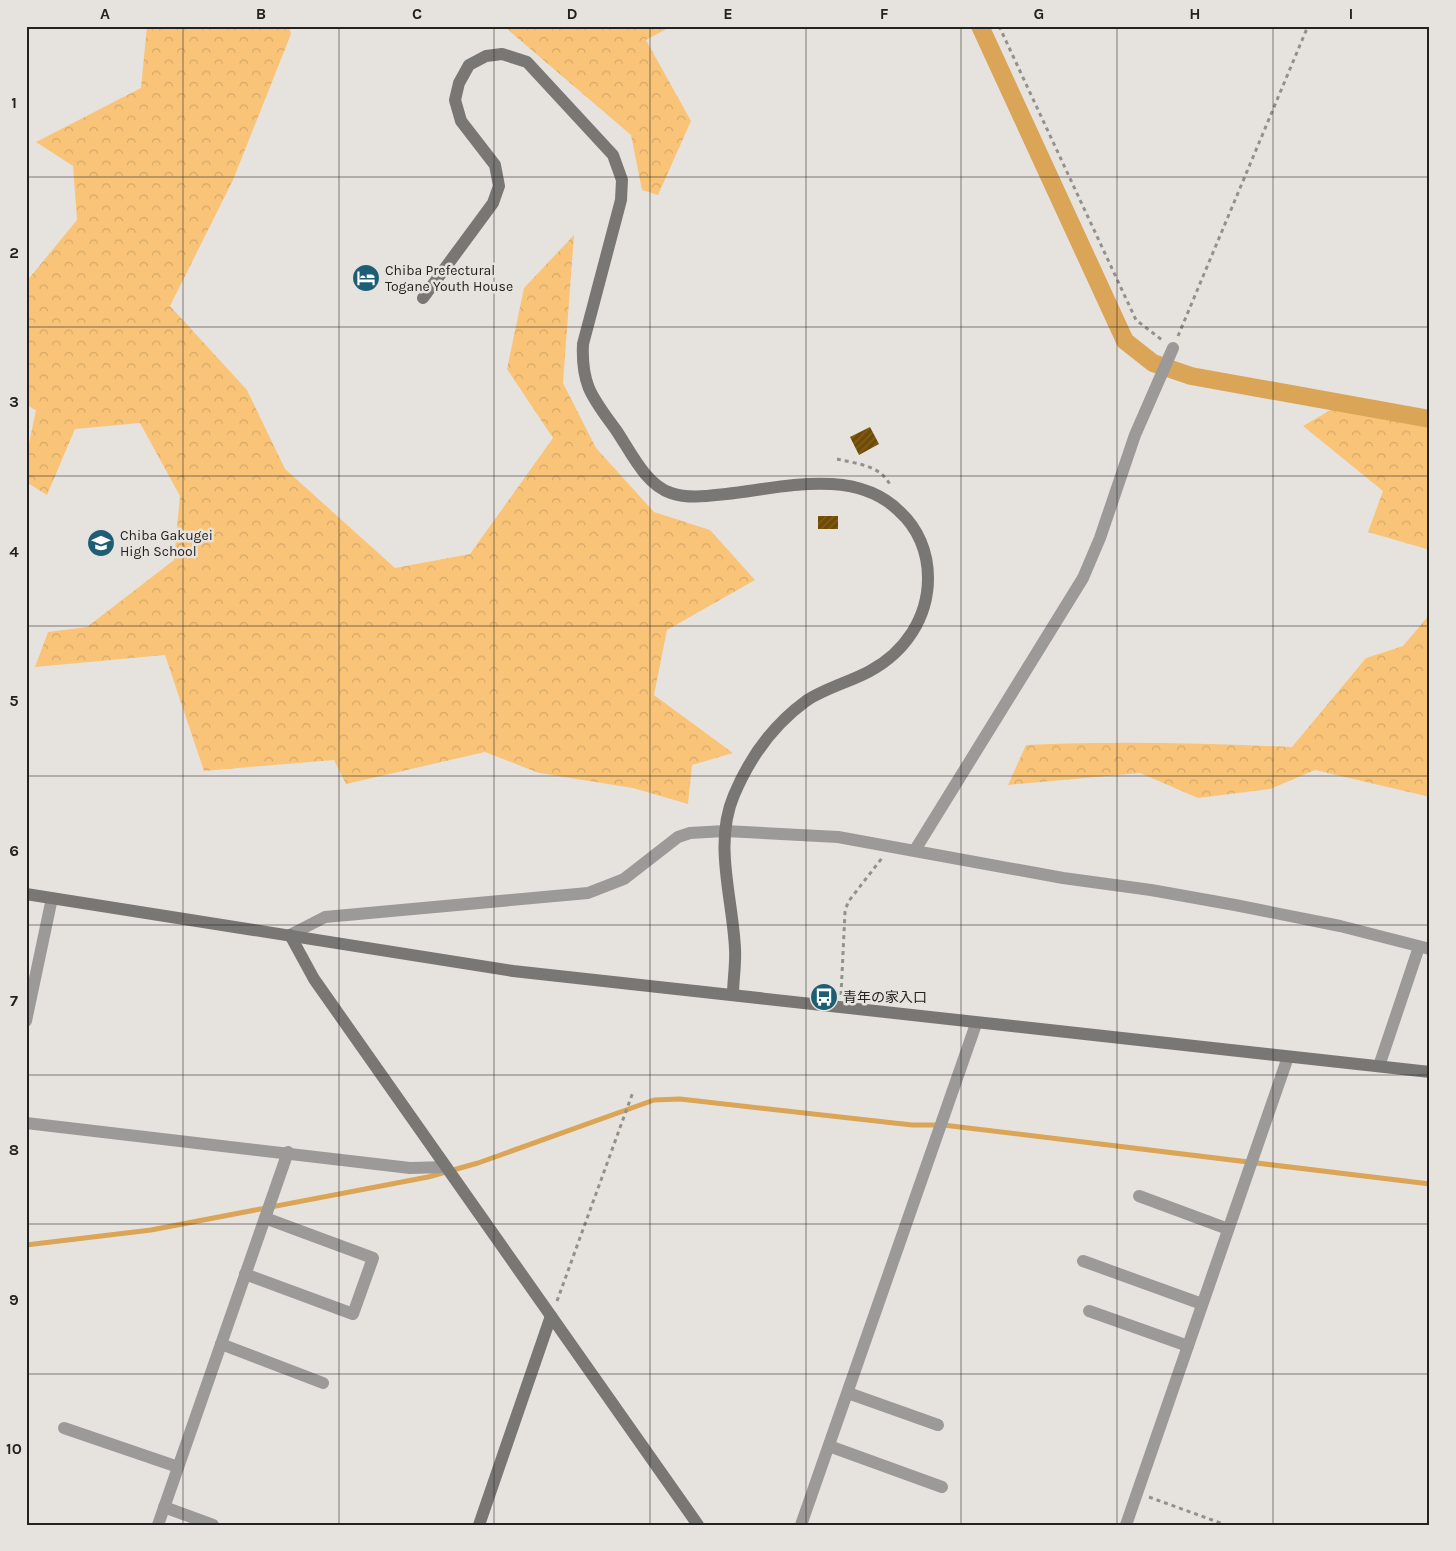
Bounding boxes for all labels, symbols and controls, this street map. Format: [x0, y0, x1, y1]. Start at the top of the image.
text: A [100, 4, 110, 23]
text: B [256, 4, 266, 23]
text: C [412, 4, 422, 23]
text: D [567, 4, 578, 23]
text: E [723, 4, 733, 23]
text: F [880, 4, 889, 23]
text: G [1034, 4, 1044, 23]
text: H [1189, 4, 1201, 23]
text: I [1349, 4, 1353, 23]
text: 1 [11, 93, 17, 112]
text: 2 [9, 243, 19, 262]
place label: Chiba Prefectural Togane Youth House [385, 262, 513, 295]
hotel icon: Chiba Prefectural Togane Youth House [351, 263, 381, 293]
text: 3 [9, 392, 19, 411]
place label: Chiba Gakugei High School [120, 527, 213, 560]
school or university icon: Chiba Gakugei High School [86, 528, 116, 558]
text: 4 [9, 542, 19, 561]
text: 5 [9, 691, 19, 710]
text: 6 [9, 841, 19, 860]
bus stop icon: 青年の家入口 [809, 982, 839, 1012]
place label: 青年の家入口 [843, 989, 927, 1006]
text: 7 [10, 991, 18, 1010]
text: 8 [9, 1140, 19, 1159]
text: 9 [9, 1290, 19, 1309]
text: 10 [6, 1439, 22, 1458]

